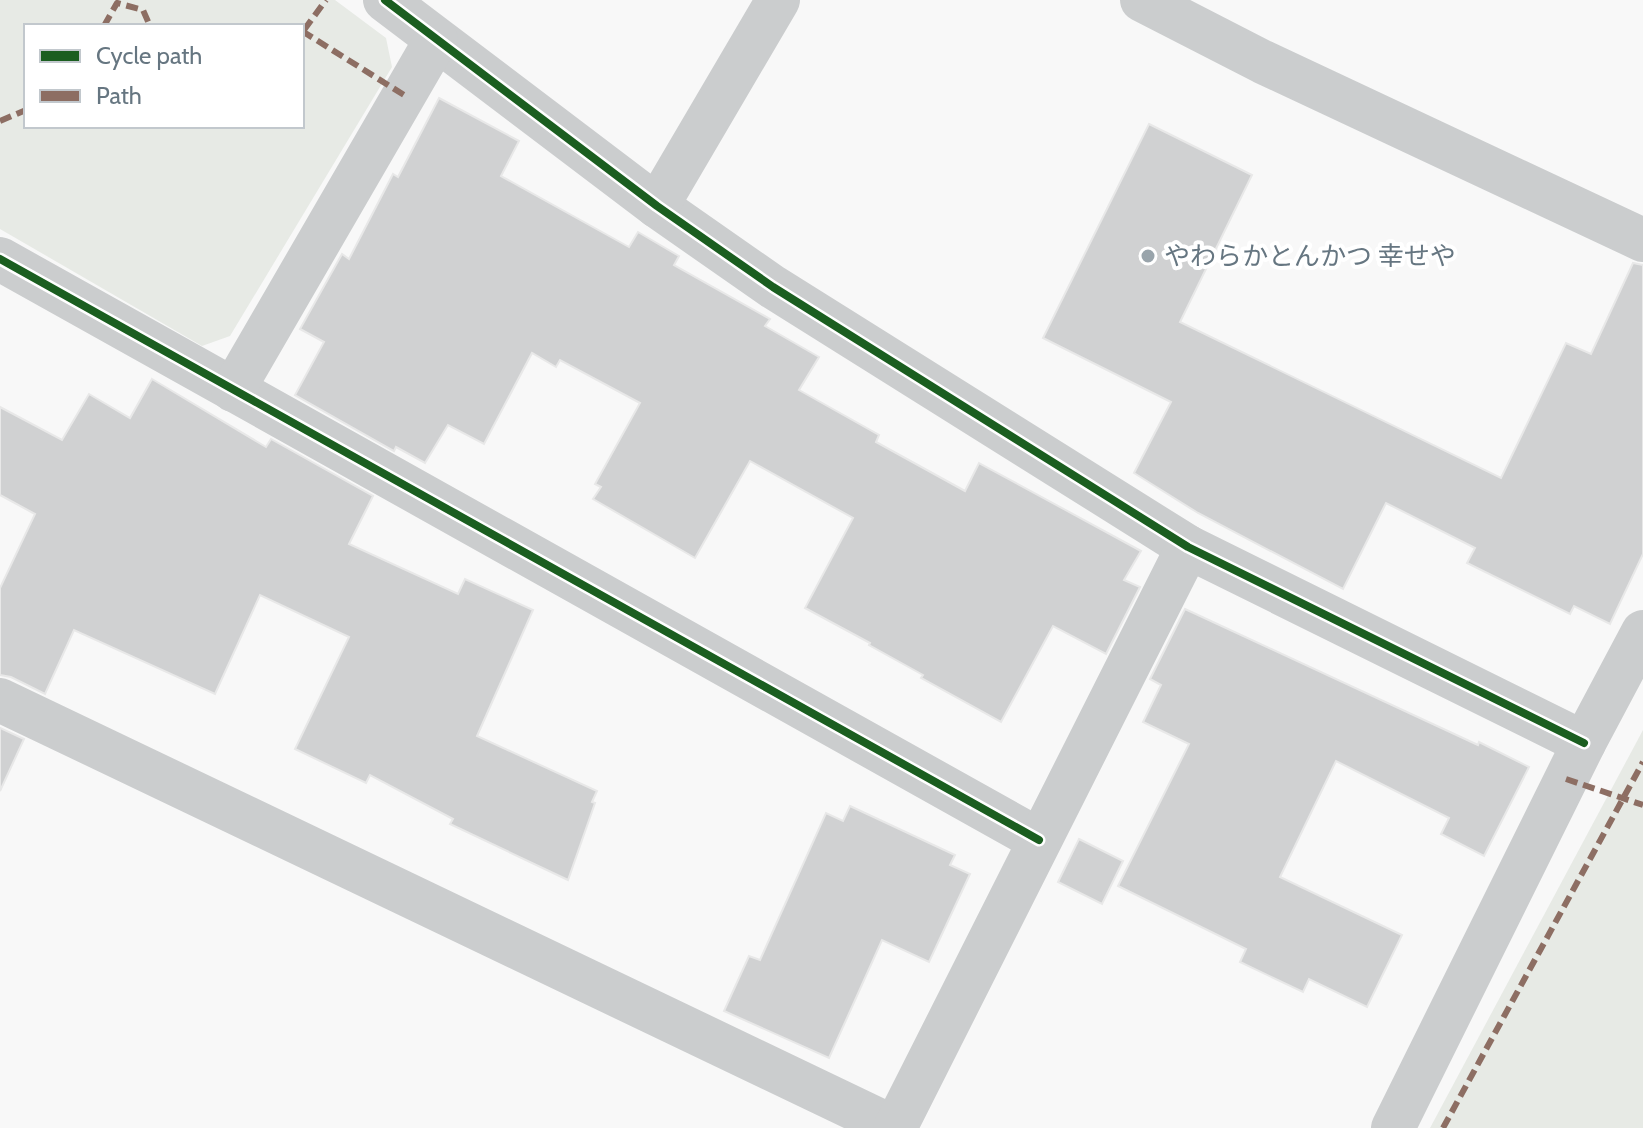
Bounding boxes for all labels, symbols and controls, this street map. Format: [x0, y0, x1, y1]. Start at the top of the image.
legend [24, 24, 304, 128]
text: Cycle path [96, 41, 202, 70]
text: Path [96, 81, 142, 110]
place label: やわらかとんかつ 幸せや [1164, 240, 1456, 272]
marker: やわらかとんかつ 幸せや [1139, 247, 1157, 265]

